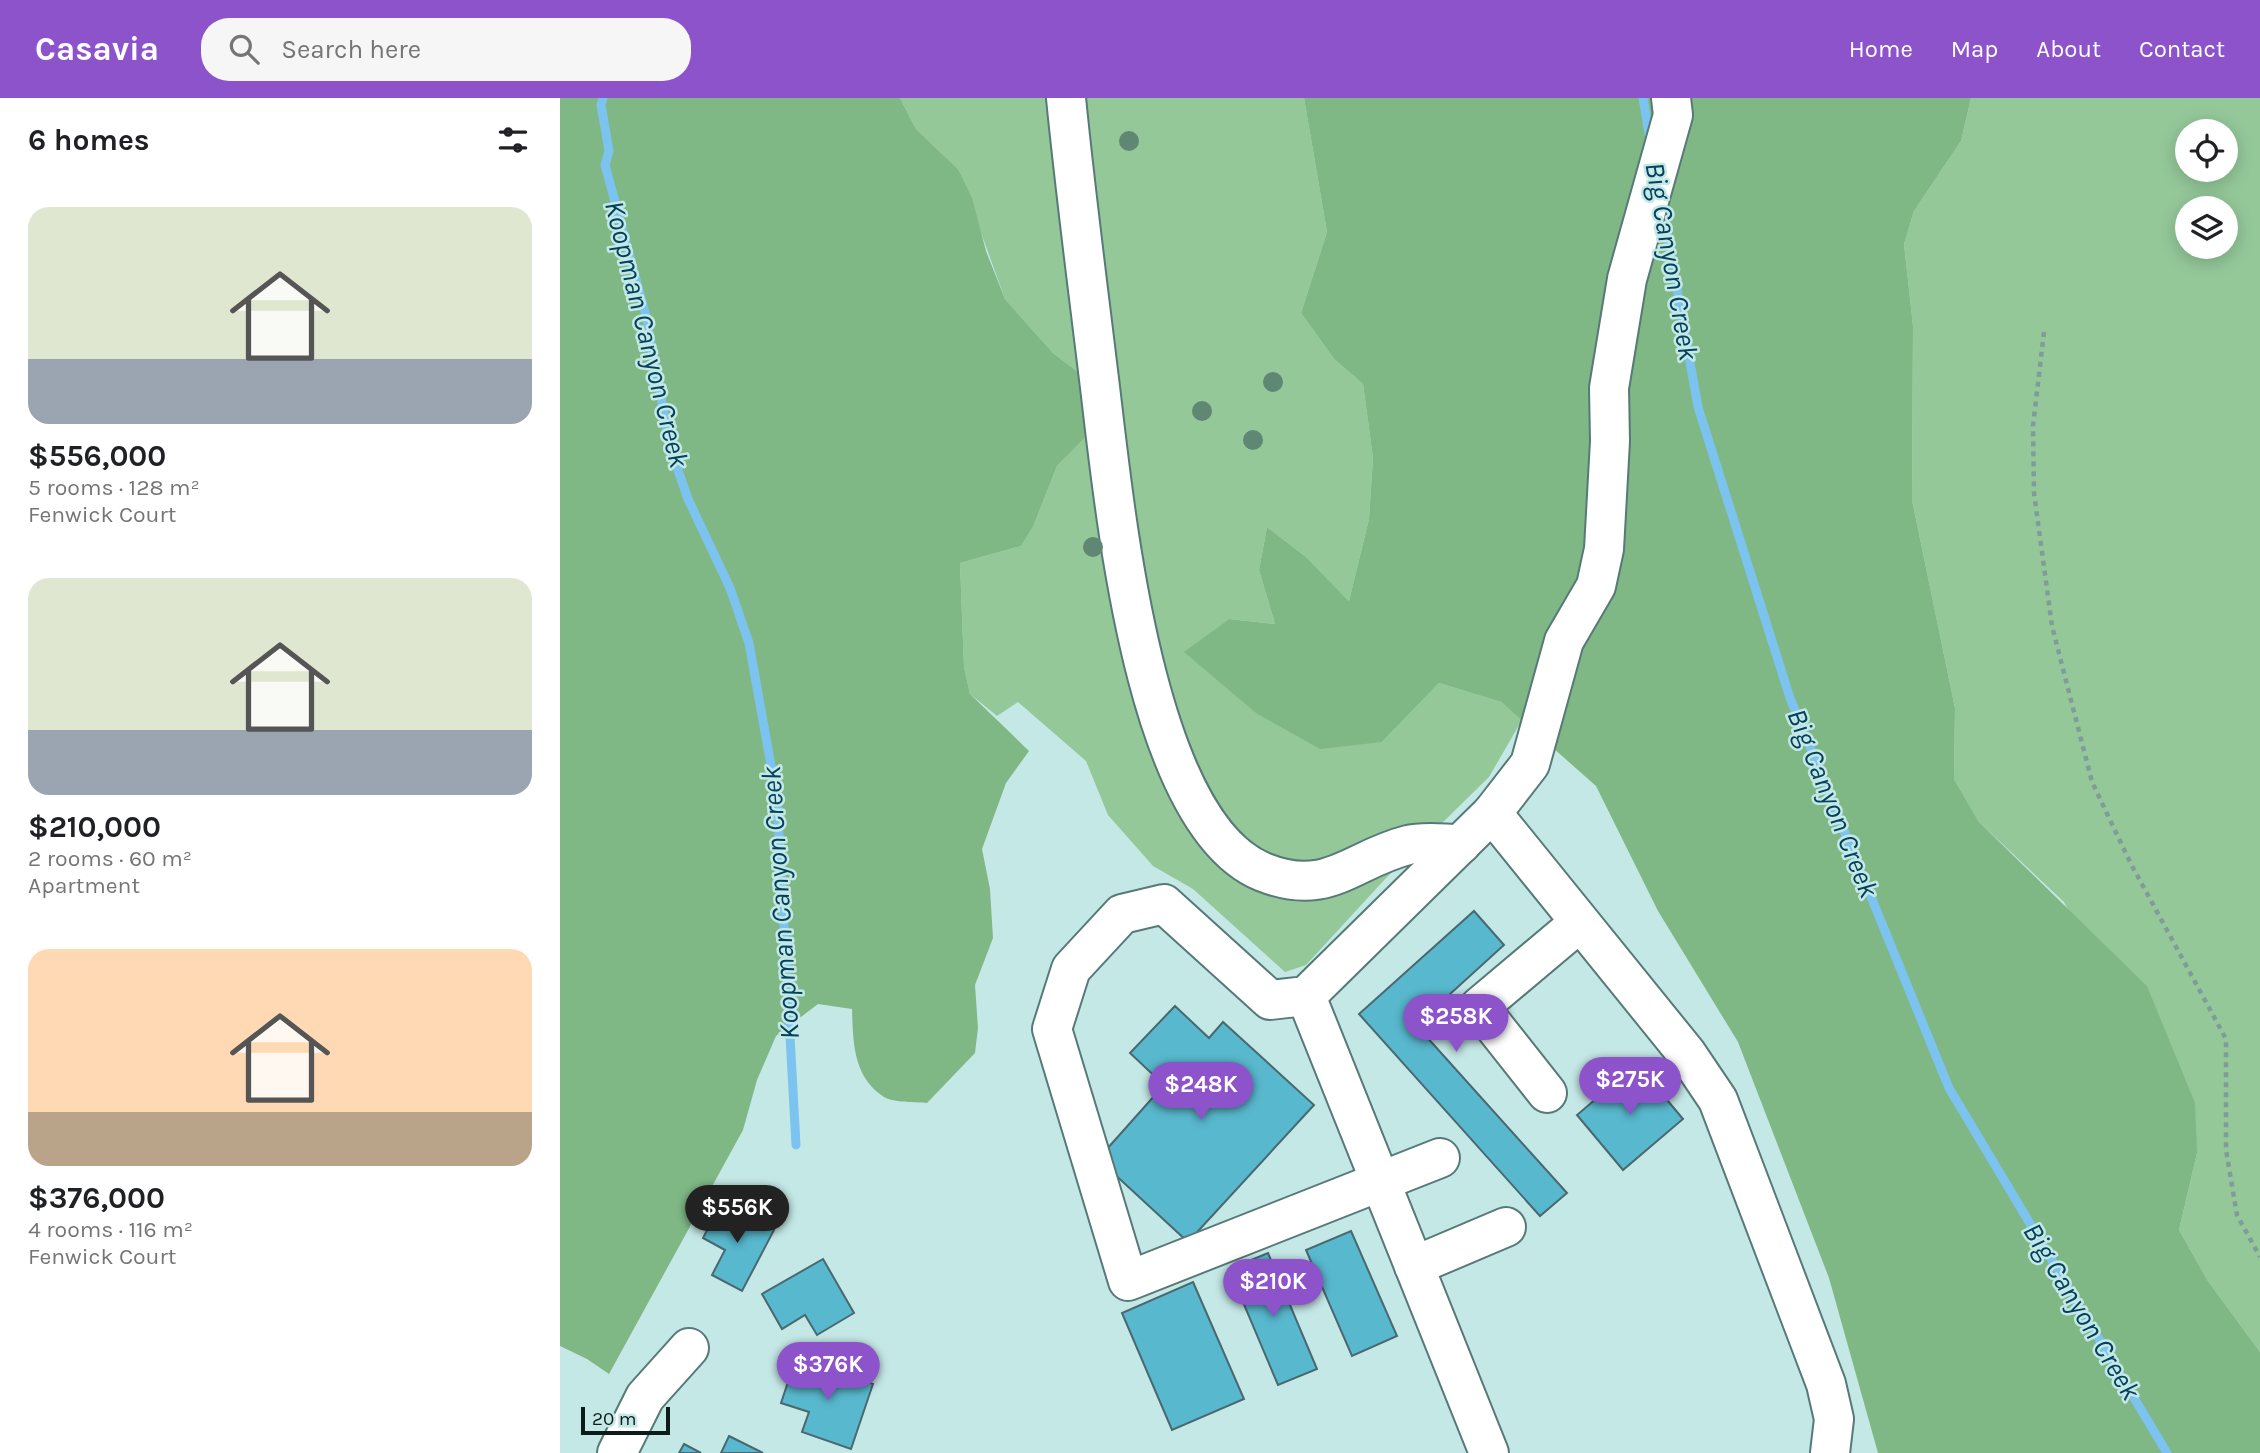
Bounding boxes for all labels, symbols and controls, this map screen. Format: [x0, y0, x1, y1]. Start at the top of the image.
search box [201, 18, 691, 81]
text: Casavia [35, 30, 159, 68]
icon: search [225, 30, 263, 68]
text: Search here [281, 34, 421, 65]
text: Home [1849, 35, 1913, 63]
text: Map [1951, 35, 1998, 63]
text: About [2036, 35, 2101, 63]
text: Contact [2139, 35, 2225, 63]
map controls [2175, 119, 2238, 259]
button: locate [2175, 119, 2238, 182]
icon: filters [494, 121, 532, 159]
text: 6 homes [28, 122, 150, 158]
water label: Big Canyon Creek [1638, 159, 1706, 363]
button: layers [2175, 196, 2238, 259]
water label: Koopman Canyon Creek [598, 197, 696, 472]
icon: home [217, 253, 343, 379]
text: $556,000 [28, 438, 166, 474]
text: 5 rooms · 128 m² [28, 474, 200, 501]
text: Fenwick Court [28, 501, 176, 528]
icon: home [217, 624, 343, 750]
water label: Big Canyon Creek [1780, 704, 1886, 903]
water label: Koopman Canyon Creek [754, 765, 806, 1041]
text: $210,000 [28, 809, 161, 845]
text: 2 rooms · 60 m² [28, 845, 192, 872]
text: Apartment [28, 872, 140, 899]
icon: home [217, 995, 343, 1121]
pin: $258K [1407, 995, 1505, 1054]
text: $258K [1419, 1003, 1493, 1030]
pin: $275K [1581, 1058, 1679, 1117]
pin: $248K [1152, 1062, 1250, 1122]
text: $275K [1595, 1066, 1665, 1093]
text: $248K [1164, 1071, 1238, 1098]
text: $376,000 [28, 1180, 165, 1216]
pin: $556K [688, 1186, 786, 1245]
text: $556K [701, 1194, 773, 1221]
text: 4 rooms · 116 m² [28, 1216, 193, 1243]
water label: Big Canyon Creek [2016, 1217, 2148, 1406]
text: Fenwick Court [28, 1243, 176, 1270]
pin: $210K [1224, 1260, 1322, 1319]
text: $210K [1239, 1268, 1307, 1295]
pin: $376K [779, 1342, 877, 1402]
text: $376K [793, 1351, 863, 1378]
scale bar [581, 1404, 670, 1436]
text: 20 m [592, 1408, 637, 1430]

